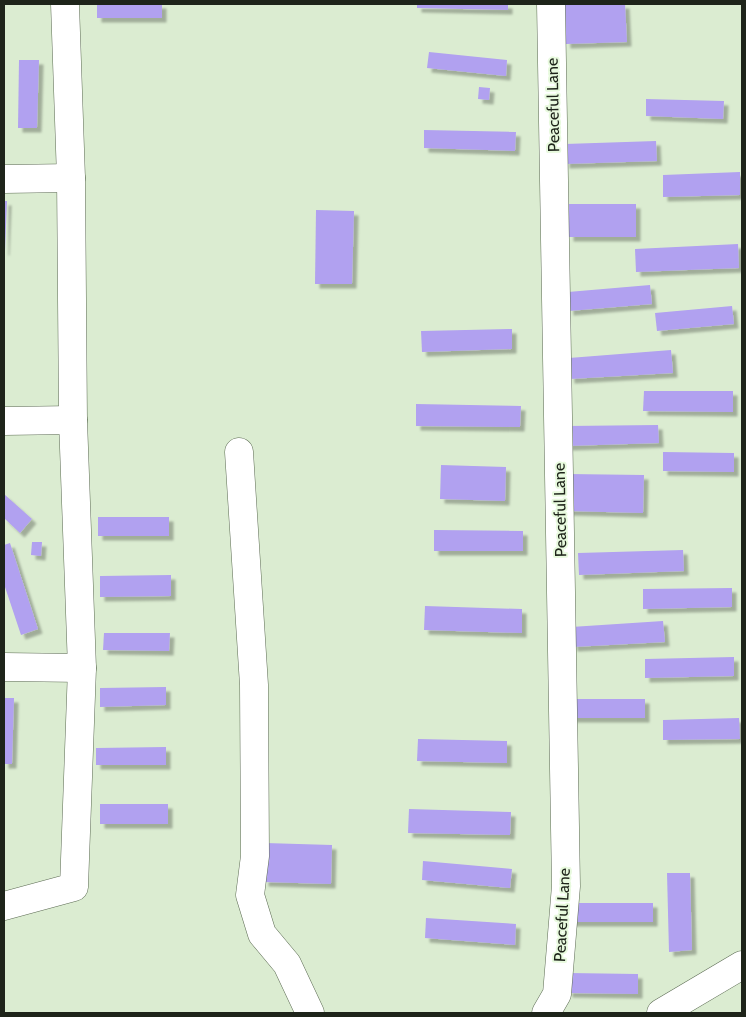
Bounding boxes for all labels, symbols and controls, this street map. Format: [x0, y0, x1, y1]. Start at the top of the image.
street label: Peaceful Lane [543, 58, 563, 152]
street label: Peaceful Lane [550, 463, 570, 557]
street label: Peaceful Lane [550, 868, 574, 962]

